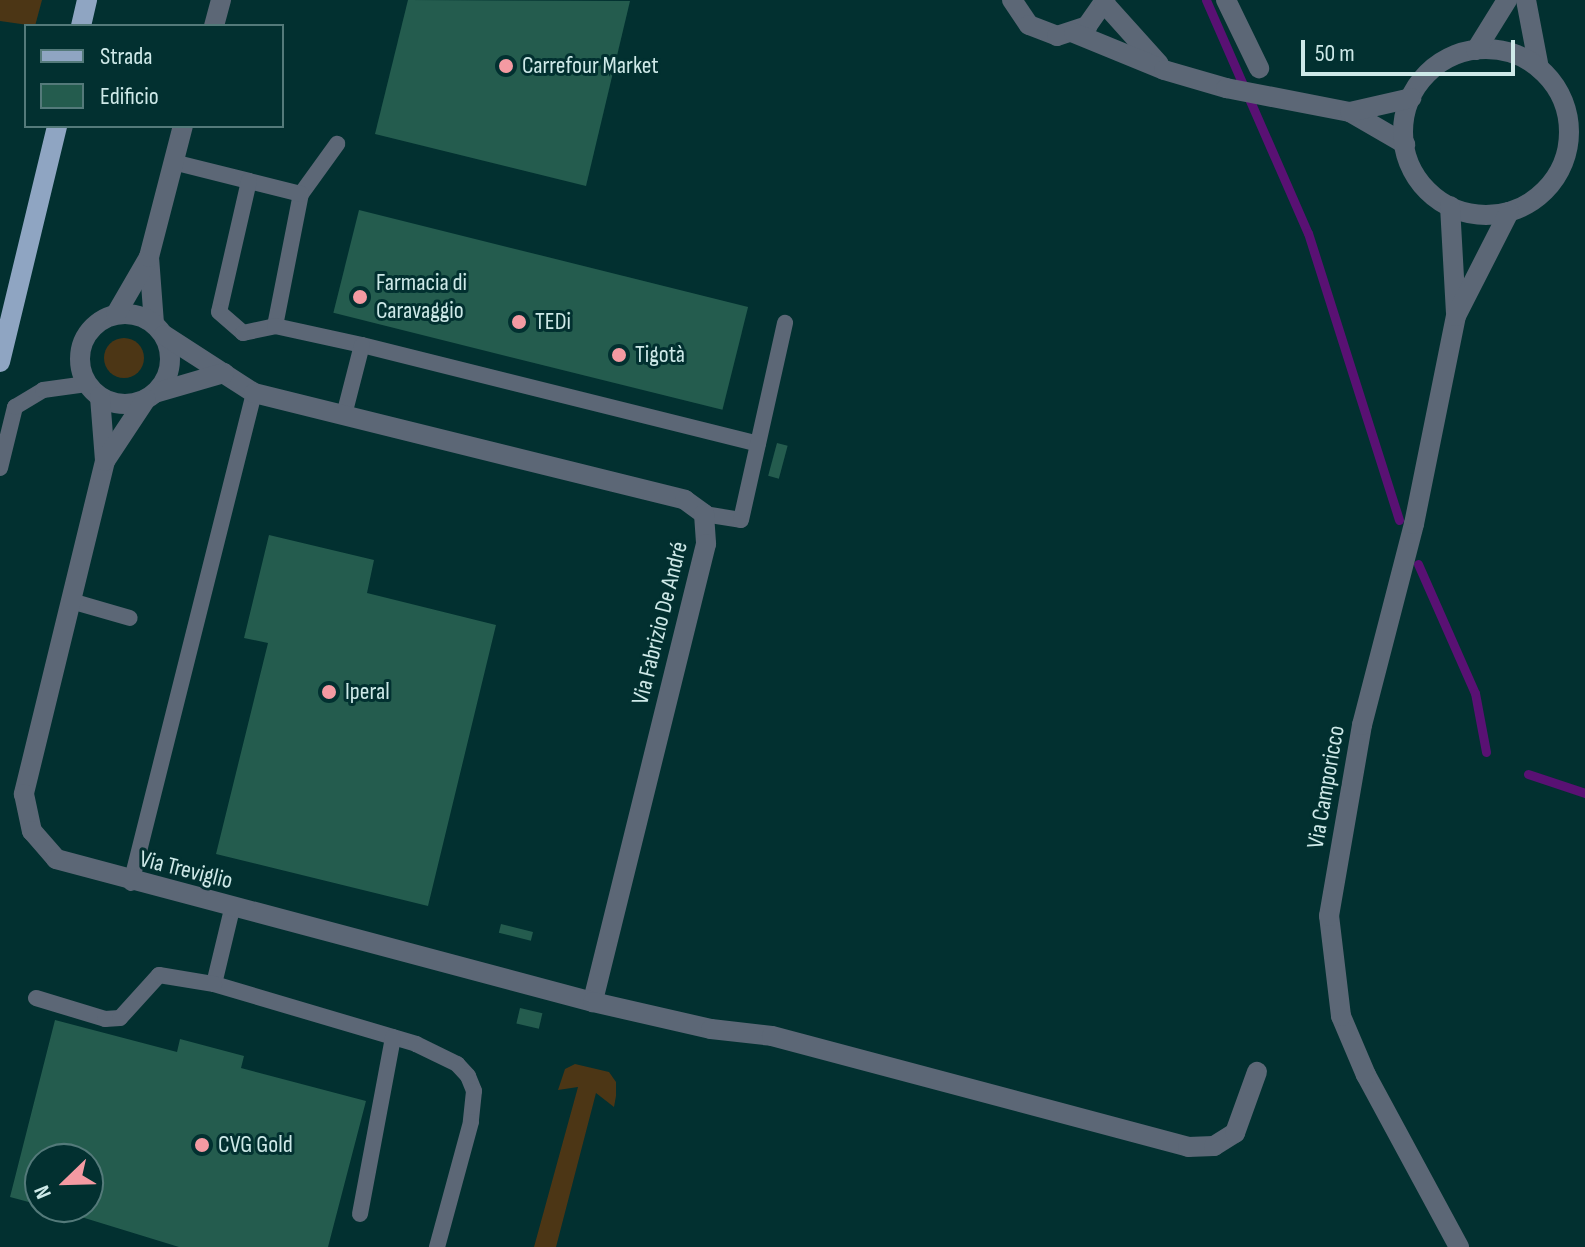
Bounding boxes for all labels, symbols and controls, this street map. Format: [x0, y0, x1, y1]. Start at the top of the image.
legend [24, 24, 284, 128]
scale bar [1305, 24, 1519, 74]
text: 50 m [1315, 39, 1355, 68]
text: Strada [100, 42, 153, 71]
place label: Carrefour Market [522, 52, 659, 80]
marker: Carrefour Market [497, 57, 515, 75]
text: Edificio [100, 82, 159, 111]
place label: Farmacia di Caravaggio [376, 269, 467, 325]
marker: Farmacia di Caravaggio [351, 288, 369, 306]
place label: TEDi [535, 308, 571, 336]
marker: TEDi [510, 313, 528, 331]
place label: Tigotà [635, 341, 685, 369]
marker: Tigotà [610, 346, 628, 364]
street label: Via Fabrizio De André [626, 539, 694, 707]
place label: Iperal [345, 678, 390, 706]
marker: Iperal [320, 683, 338, 701]
street label: Via Camporicco [1301, 723, 1351, 851]
street label: Via Treviglio [136, 845, 236, 895]
place label: CVG Gold [218, 1131, 293, 1159]
marker: CVG Gold [193, 1136, 211, 1154]
north arrow [24, 1143, 104, 1223]
text: N [29, 1181, 58, 1202]

